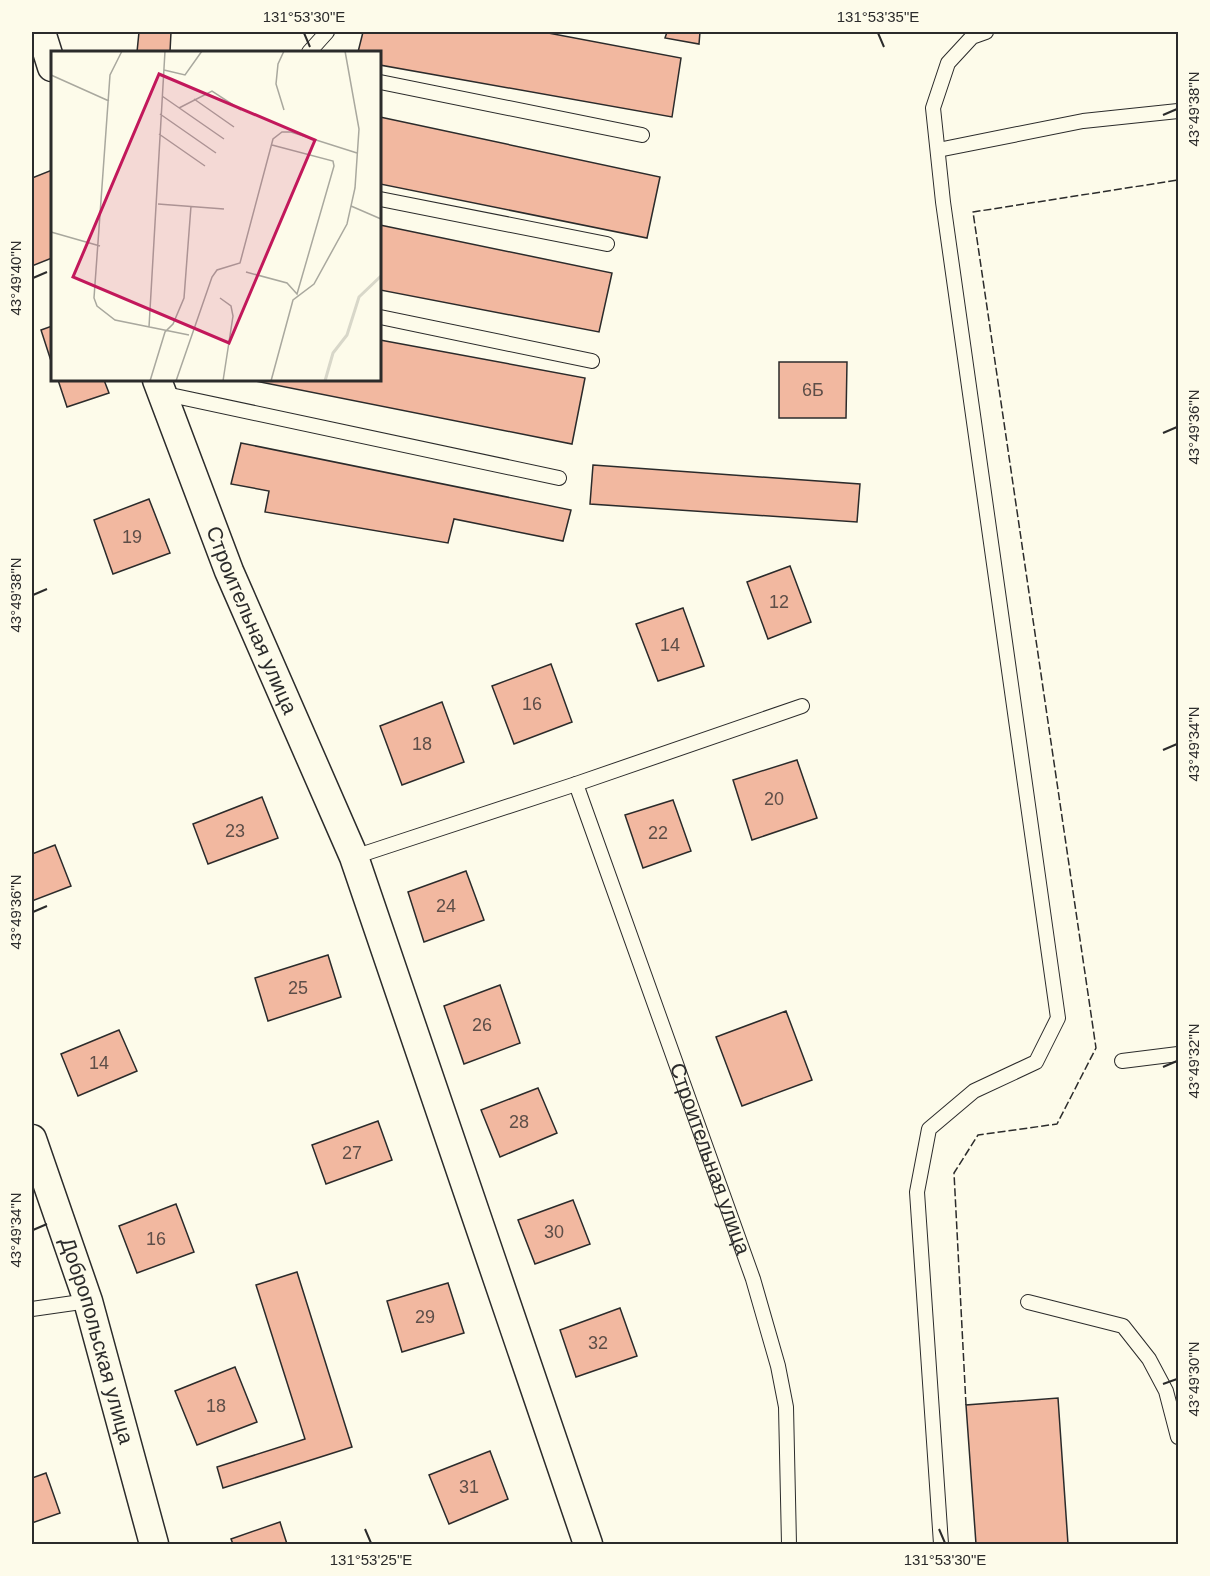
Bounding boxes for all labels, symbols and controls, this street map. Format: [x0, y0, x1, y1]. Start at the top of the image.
text: 131°53'30"E [263, 8, 345, 25]
text: 131°53'35"E [837, 8, 919, 25]
inset map [51, 51, 381, 381]
text: 43°49'38"N [1185, 71, 1202, 147]
text: 43°49'40"N [7, 240, 24, 316]
house number: 6Б [802, 380, 824, 400]
text: 43°49'36"N [1185, 389, 1202, 465]
street label: Строительная улица [202, 523, 302, 718]
house number: 19 [122, 527, 142, 547]
text: 43°49'38"N [7, 557, 24, 633]
house number: 12 [769, 592, 789, 612]
house number: 14 [660, 635, 680, 655]
house number: 16 [522, 694, 542, 714]
text: 43°49'34"N [1185, 706, 1202, 782]
house number: 18 [412, 734, 432, 754]
house number: 20 [764, 789, 784, 809]
house number: 23 [225, 821, 245, 841]
house number: 22 [648, 823, 668, 843]
text: 43°49'36"N [7, 874, 24, 950]
house number: 24 [436, 896, 456, 916]
house number: 25 [288, 978, 308, 998]
house number: 26 [472, 1015, 492, 1035]
text: 43°49'32"N [1185, 1023, 1202, 1099]
house number: 14 [89, 1053, 109, 1073]
street label: Строительная улица [666, 1060, 755, 1258]
house number: 28 [509, 1112, 529, 1132]
house number: 27 [342, 1143, 362, 1163]
text: 43°49'34"N [7, 1192, 24, 1268]
house number: 30 [544, 1222, 564, 1242]
house number: 16 [146, 1229, 166, 1249]
street label: Добропольская улица [56, 1234, 138, 1447]
house number: 29 [415, 1307, 435, 1327]
house number: 32 [588, 1333, 608, 1353]
text: 43°49'30"N [1185, 1341, 1202, 1417]
house number: 18 [206, 1396, 226, 1416]
house number: 31 [459, 1477, 479, 1497]
text: 131°53'25"E [330, 1551, 412, 1568]
text: 131°53'30"E [904, 1551, 986, 1568]

